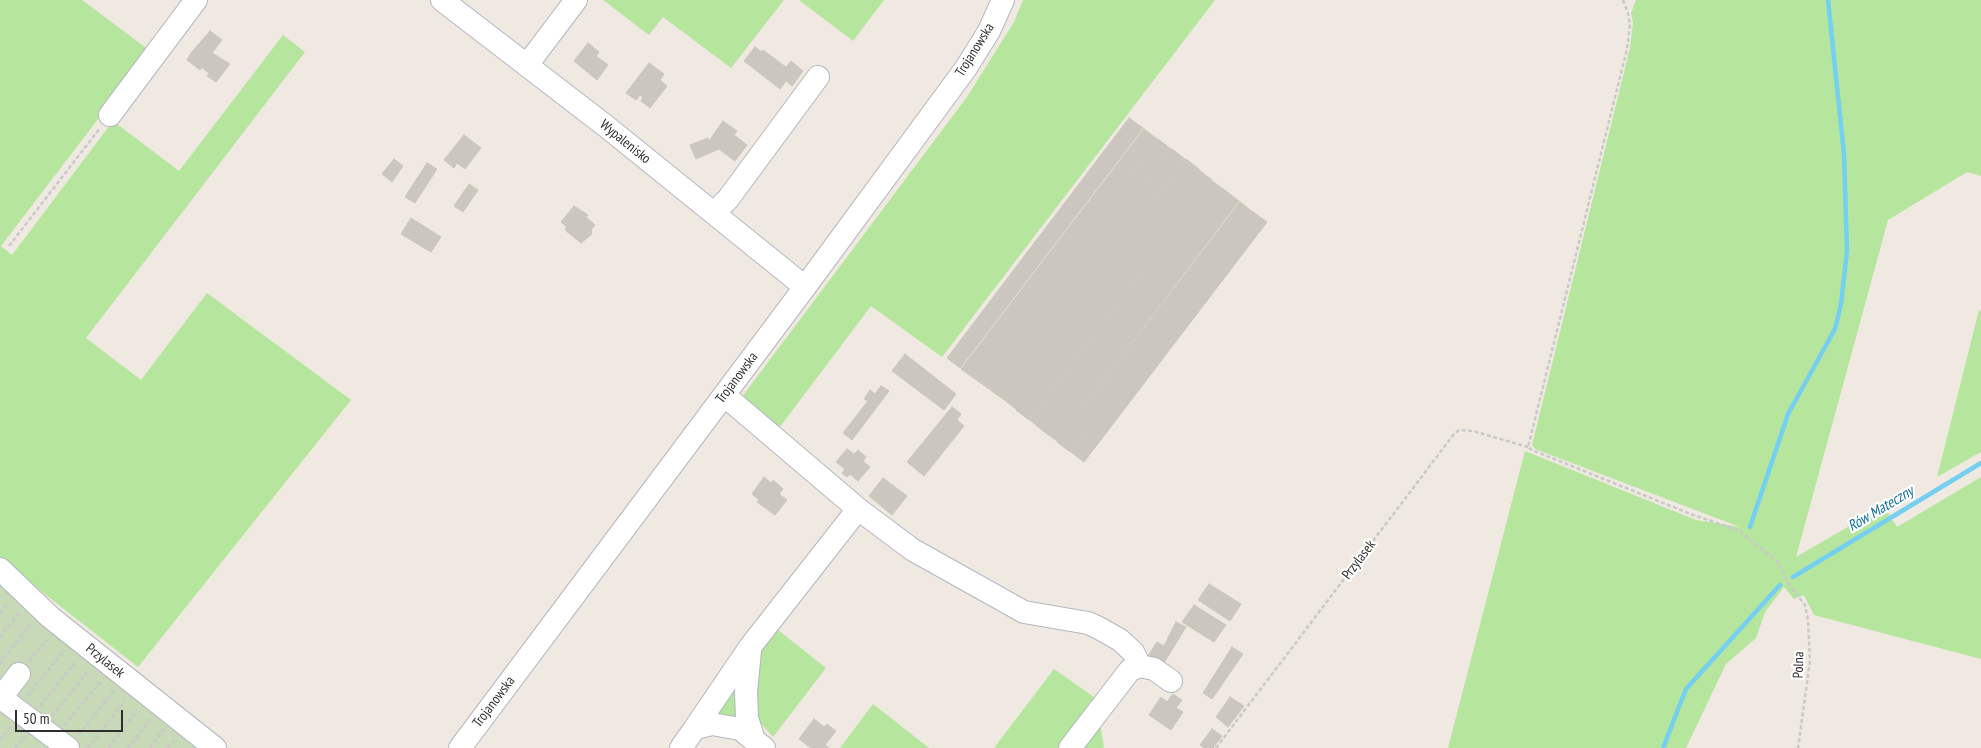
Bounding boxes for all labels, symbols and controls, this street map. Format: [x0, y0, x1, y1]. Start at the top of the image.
street label: Trojanowska [952, 20, 998, 80]
street label: Wypalenisko [596, 116, 654, 168]
street label: Trojanowska [712, 349, 762, 407]
water label: Rów Mateczny [1845, 482, 1917, 536]
street label: Przylasek [1339, 537, 1379, 583]
street label: Przylasek [82, 640, 128, 682]
street label: Polna [1790, 651, 1808, 679]
street label: Trojanowska [469, 673, 519, 731]
scale bar [18, 700, 125, 732]
text: 50 m [23, 709, 49, 728]

